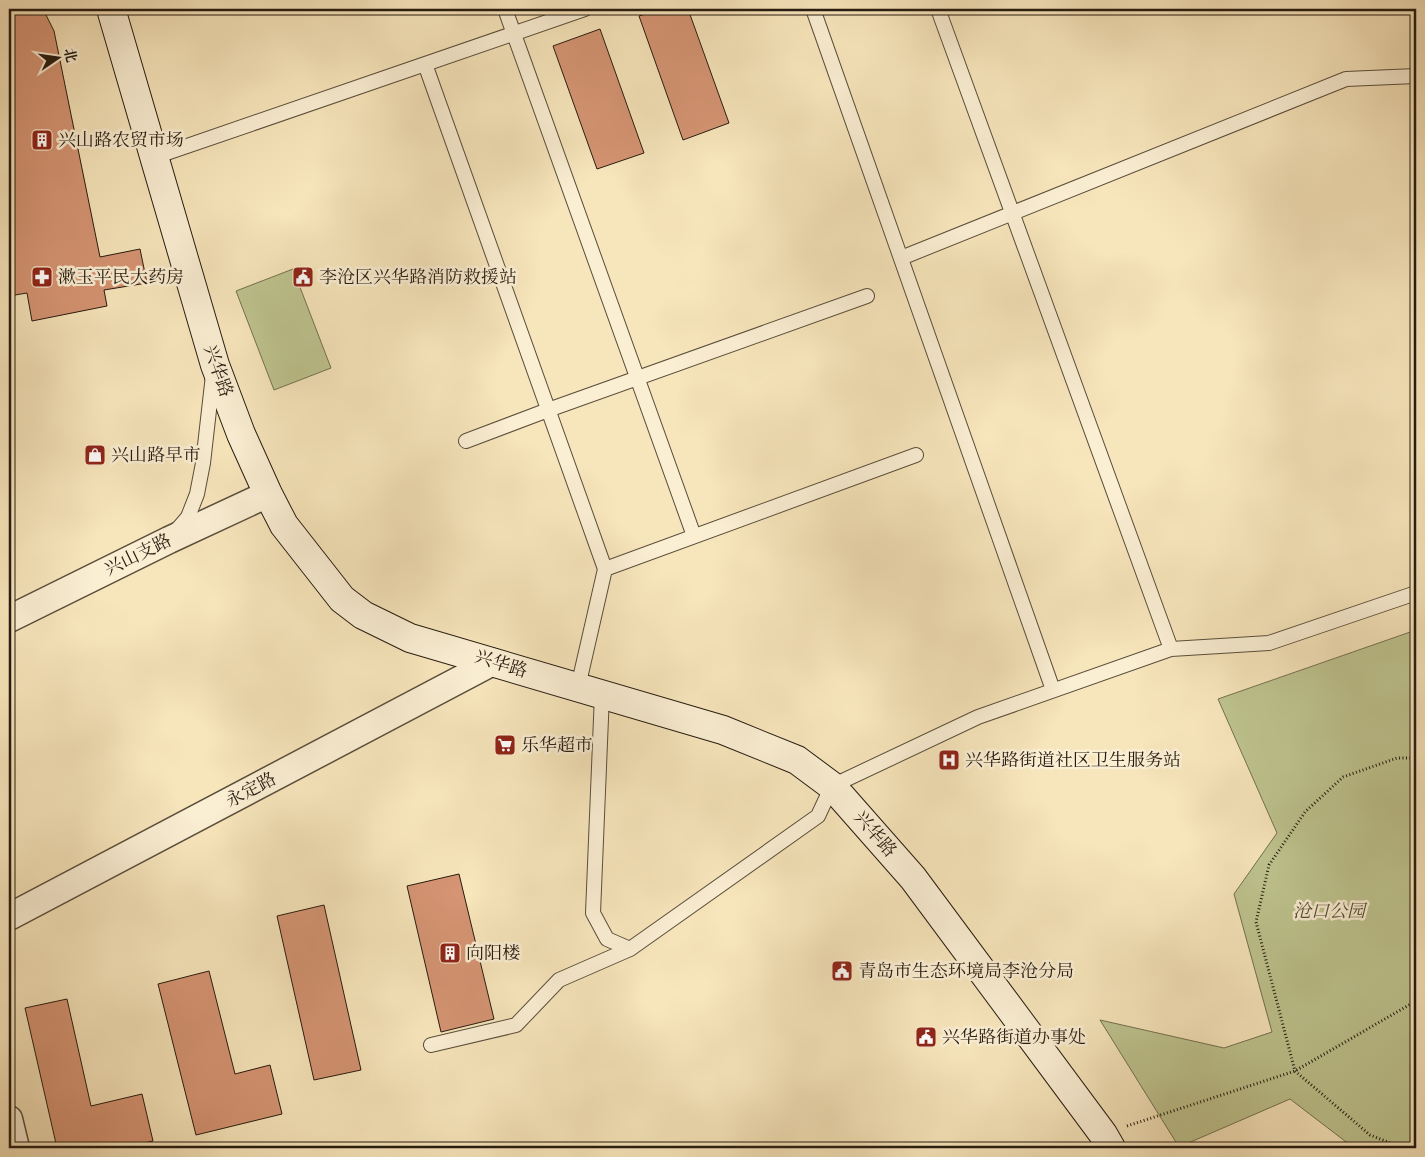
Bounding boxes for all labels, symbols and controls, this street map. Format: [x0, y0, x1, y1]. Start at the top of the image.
north arrow [32, 32, 82, 82]
text: 北 [59, 46, 81, 64]
building icon: 兴山路农贸市场 [30, 128, 54, 152]
place label: 兴山路农贸市场 [58, 128, 184, 153]
pharmacy icon: 漱玉平民大药房 [30, 265, 54, 289]
place label: 漱玉平民大药房 [58, 265, 184, 290]
public building icon: 李沧区兴华路消防救援站 [291, 265, 315, 289]
place label: 李沧区兴华路消防救援站 [319, 265, 517, 290]
street label: 兴华路 [197, 341, 239, 401]
shop icon: 兴山路早市 [83, 443, 107, 467]
place label: 兴山路早市 [111, 443, 201, 468]
street label: 兴山支路 [100, 528, 176, 582]
street label: 兴华路 [472, 644, 530, 684]
supermarket icon: 乐华超市 [493, 733, 517, 757]
place label: 乐华超市 [521, 733, 593, 758]
hospital icon: 兴华路街道社区卫生服务站 [937, 748, 961, 772]
place label: 兴华路街道社区卫生服务站 [965, 748, 1181, 773]
street label: 永定路 [221, 766, 281, 814]
street label: 兴华路 [848, 805, 902, 863]
park label: 沧口公园 [1293, 899, 1368, 924]
building icon: 向阳楼 [438, 941, 462, 965]
place label: 向阳楼 [466, 941, 520, 966]
public building icon: 青岛市生态环境局李沧分局 [830, 959, 854, 983]
place label: 青岛市生态环境局李沧分局 [858, 959, 1074, 984]
public building icon: 兴华路街道办事处 [914, 1025, 938, 1049]
place label: 兴华路街道办事处 [942, 1025, 1086, 1050]

